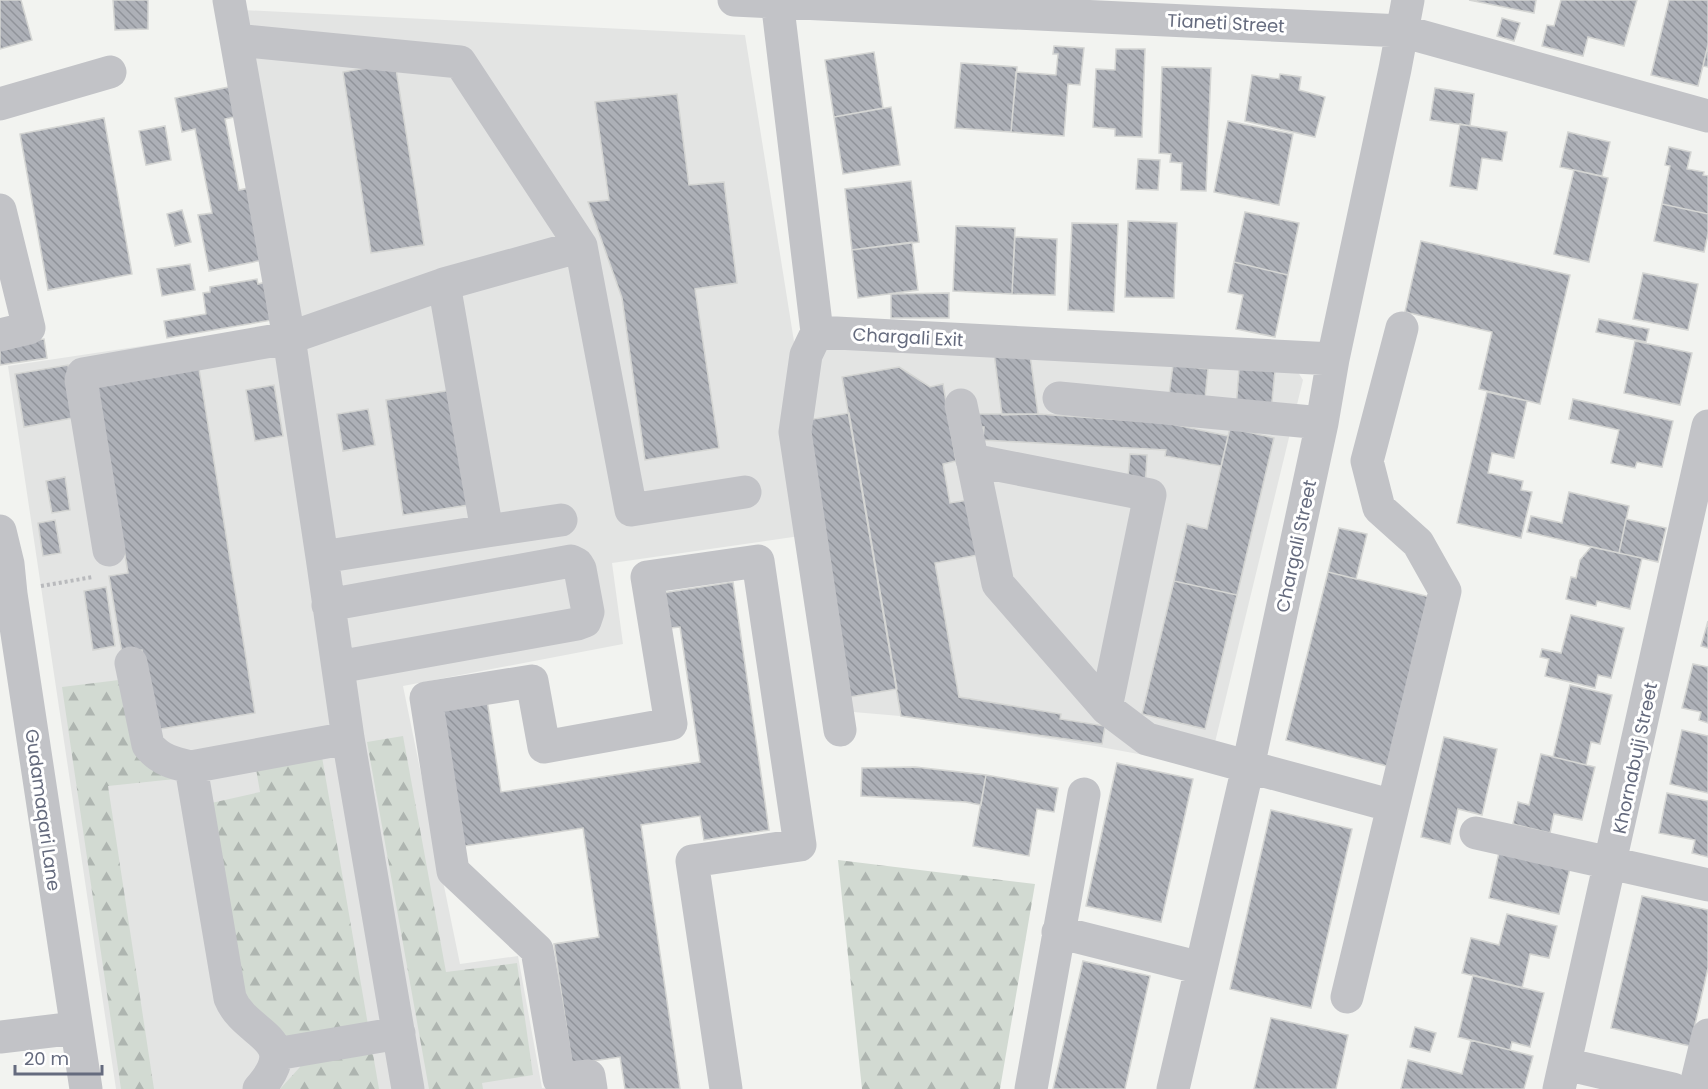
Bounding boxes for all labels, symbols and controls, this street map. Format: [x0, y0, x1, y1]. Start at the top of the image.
street label: Tianeti Street [1167, 7, 1285, 39]
street label: Chargali Exit [852, 322, 964, 352]
street label: Chargali Street [1270, 477, 1322, 615]
street label: Khornabuji Street [1607, 680, 1663, 836]
street label: Gudamaqari Lane [19, 727, 67, 893]
scale bar [15, 1038, 102, 1076]
text: 20 m [24, 1046, 69, 1071]

